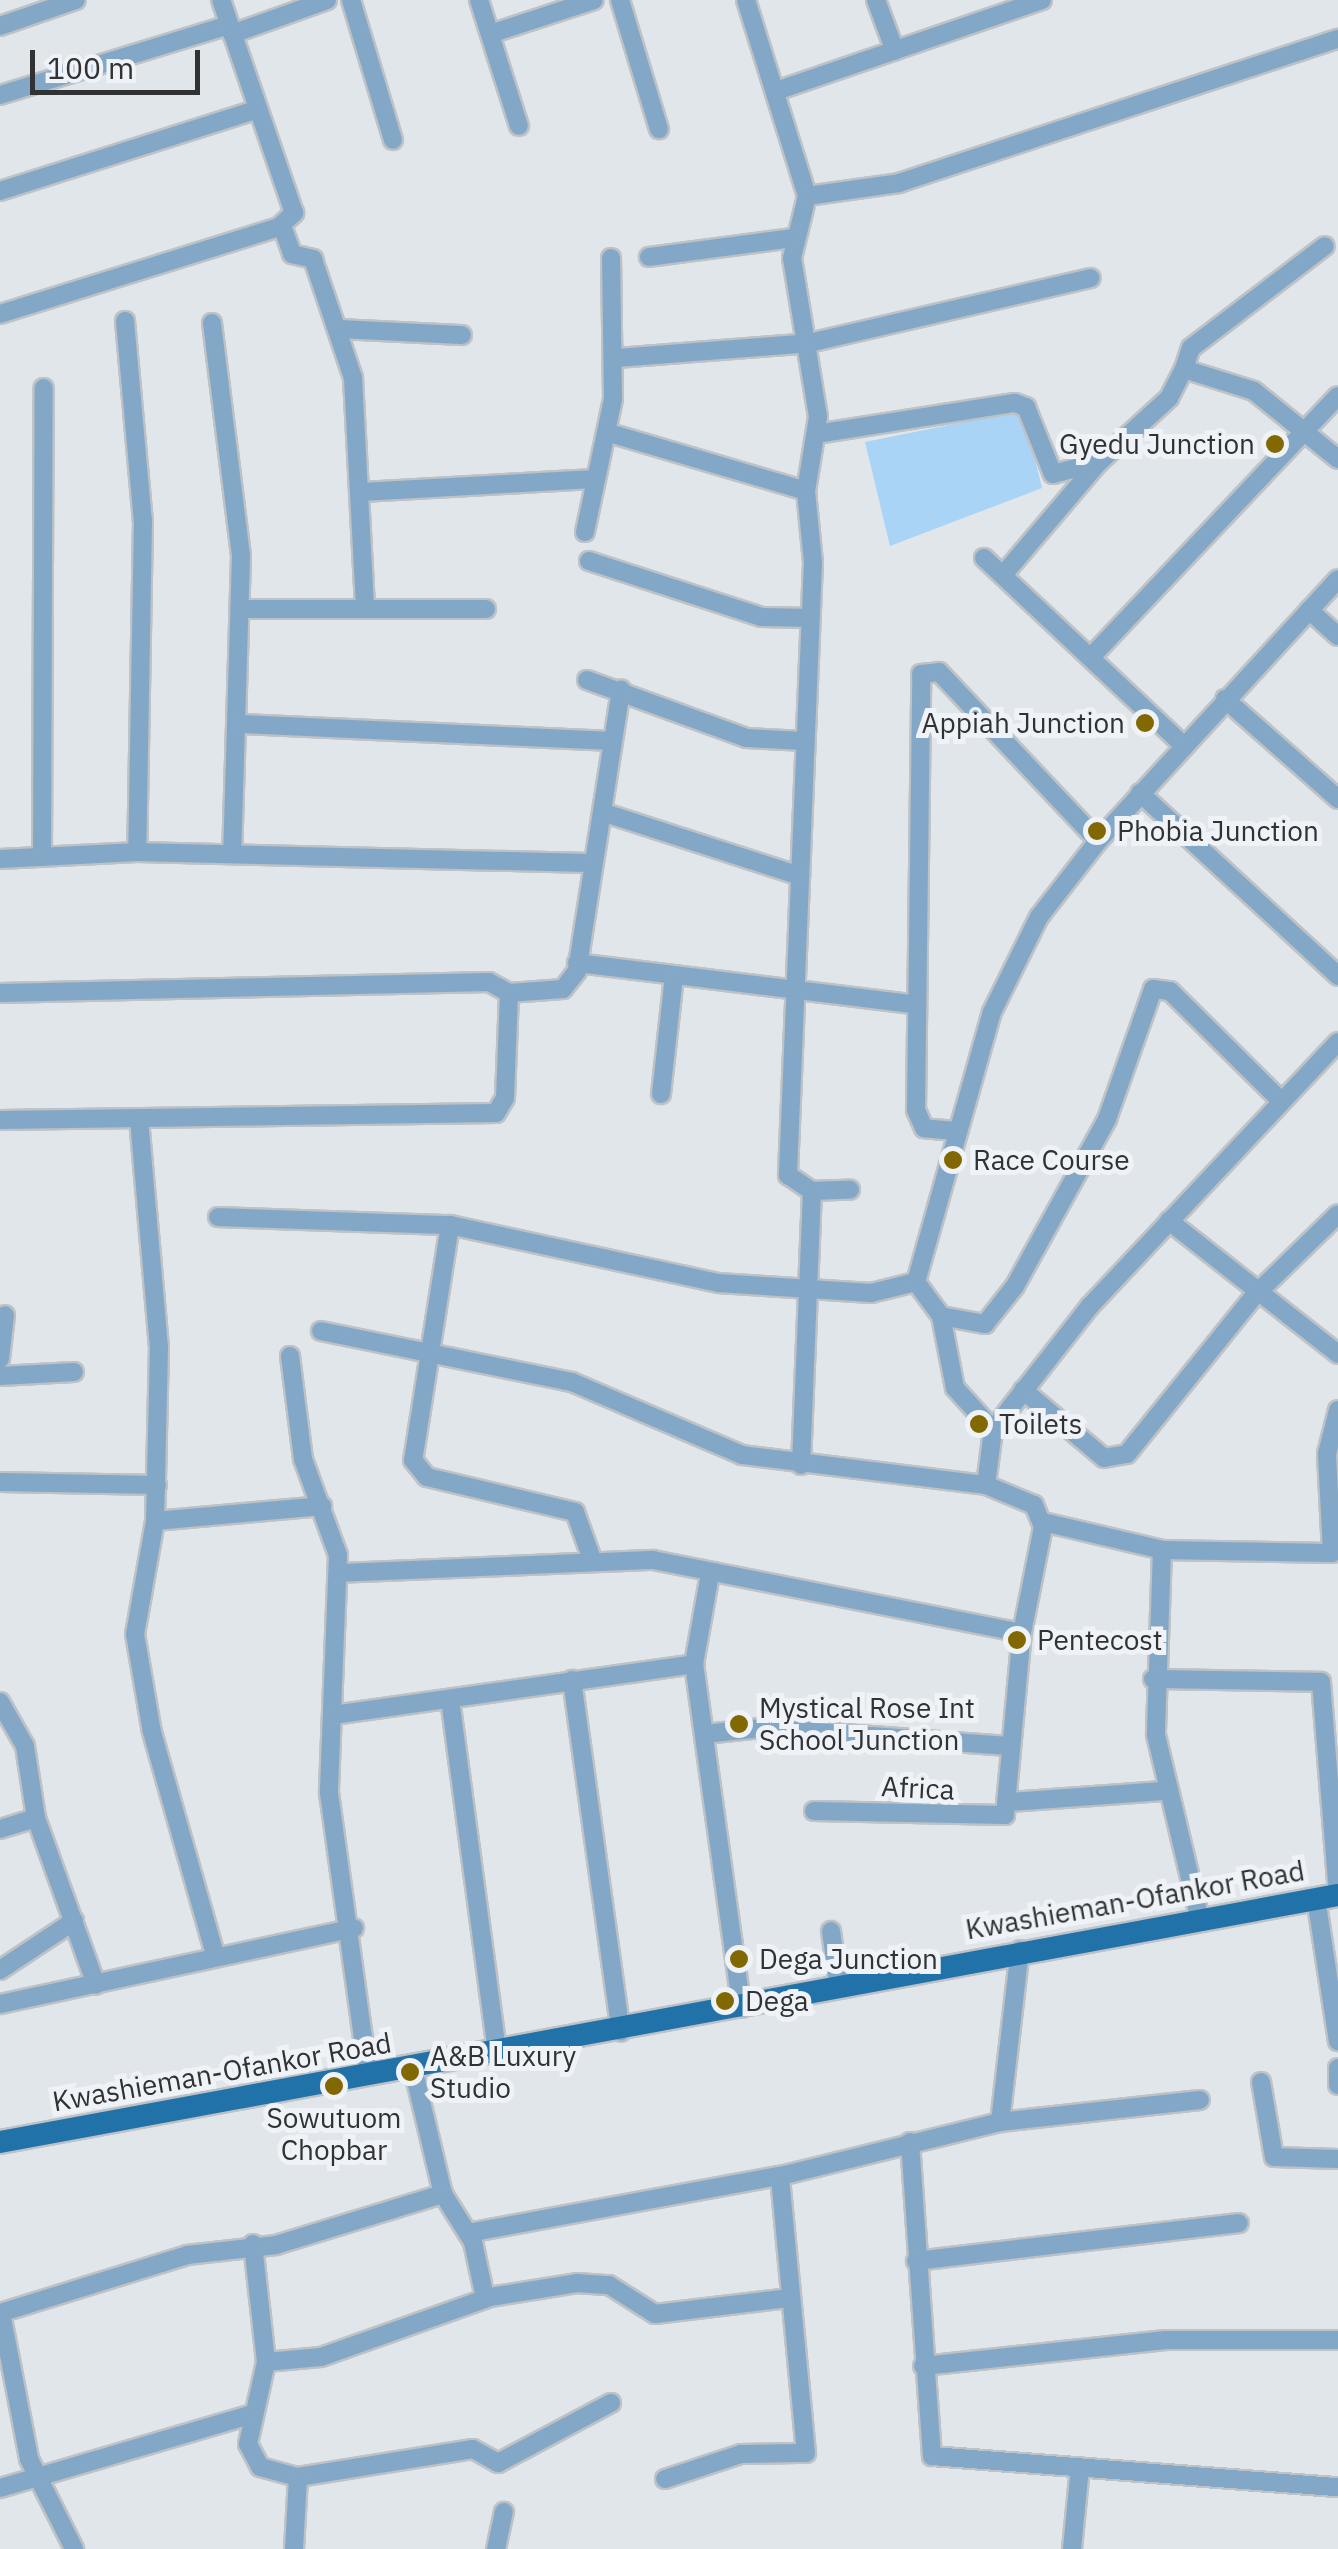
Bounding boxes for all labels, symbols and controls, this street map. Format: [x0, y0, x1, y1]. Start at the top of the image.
scale bar [35, 30, 205, 92]
text: 100 m [47, 48, 134, 87]
place label: Gyedu Junction [1059, 427, 1255, 461]
marker: Gyedu Junction [1264, 433, 1286, 455]
place label: Appiah Junction [922, 706, 1125, 740]
marker: Appiah Junction [1134, 712, 1156, 734]
place label: Phobia Junction [1117, 814, 1319, 848]
marker: Phobia Junction [1086, 820, 1108, 842]
place label: Race Course [973, 1143, 1130, 1177]
marker: Race Course [942, 1149, 964, 1171]
place label: Toilets [999, 1407, 1082, 1441]
marker: Toilets [968, 1413, 990, 1435]
place label: Pentecost [1037, 1623, 1163, 1657]
marker: Pentecost [1006, 1629, 1028, 1651]
place label: Mystical Rose Int School Junction [759, 1691, 975, 1757]
marker: Mystical Rose Int School Junction [728, 1713, 750, 1735]
street label: Africa [881, 1769, 955, 1807]
street label: Kwashieman-Ofankor Road [963, 1854, 1307, 1946]
place label: Dega Junction [759, 1942, 938, 1976]
marker: Dega Junction [728, 1948, 750, 1970]
place label: Dega [745, 1984, 809, 2018]
marker: Dega [714, 1990, 736, 2012]
street label: Kwashieman-Ofankor Road [50, 2026, 394, 2118]
place label: A&B Luxury Studio [430, 2039, 576, 2105]
marker: A&B Luxury Studio [399, 2061, 421, 2083]
marker: Sowutuom Chopbar [323, 2075, 345, 2097]
place label: Sowutuom Chopbar [266, 2101, 402, 2167]

